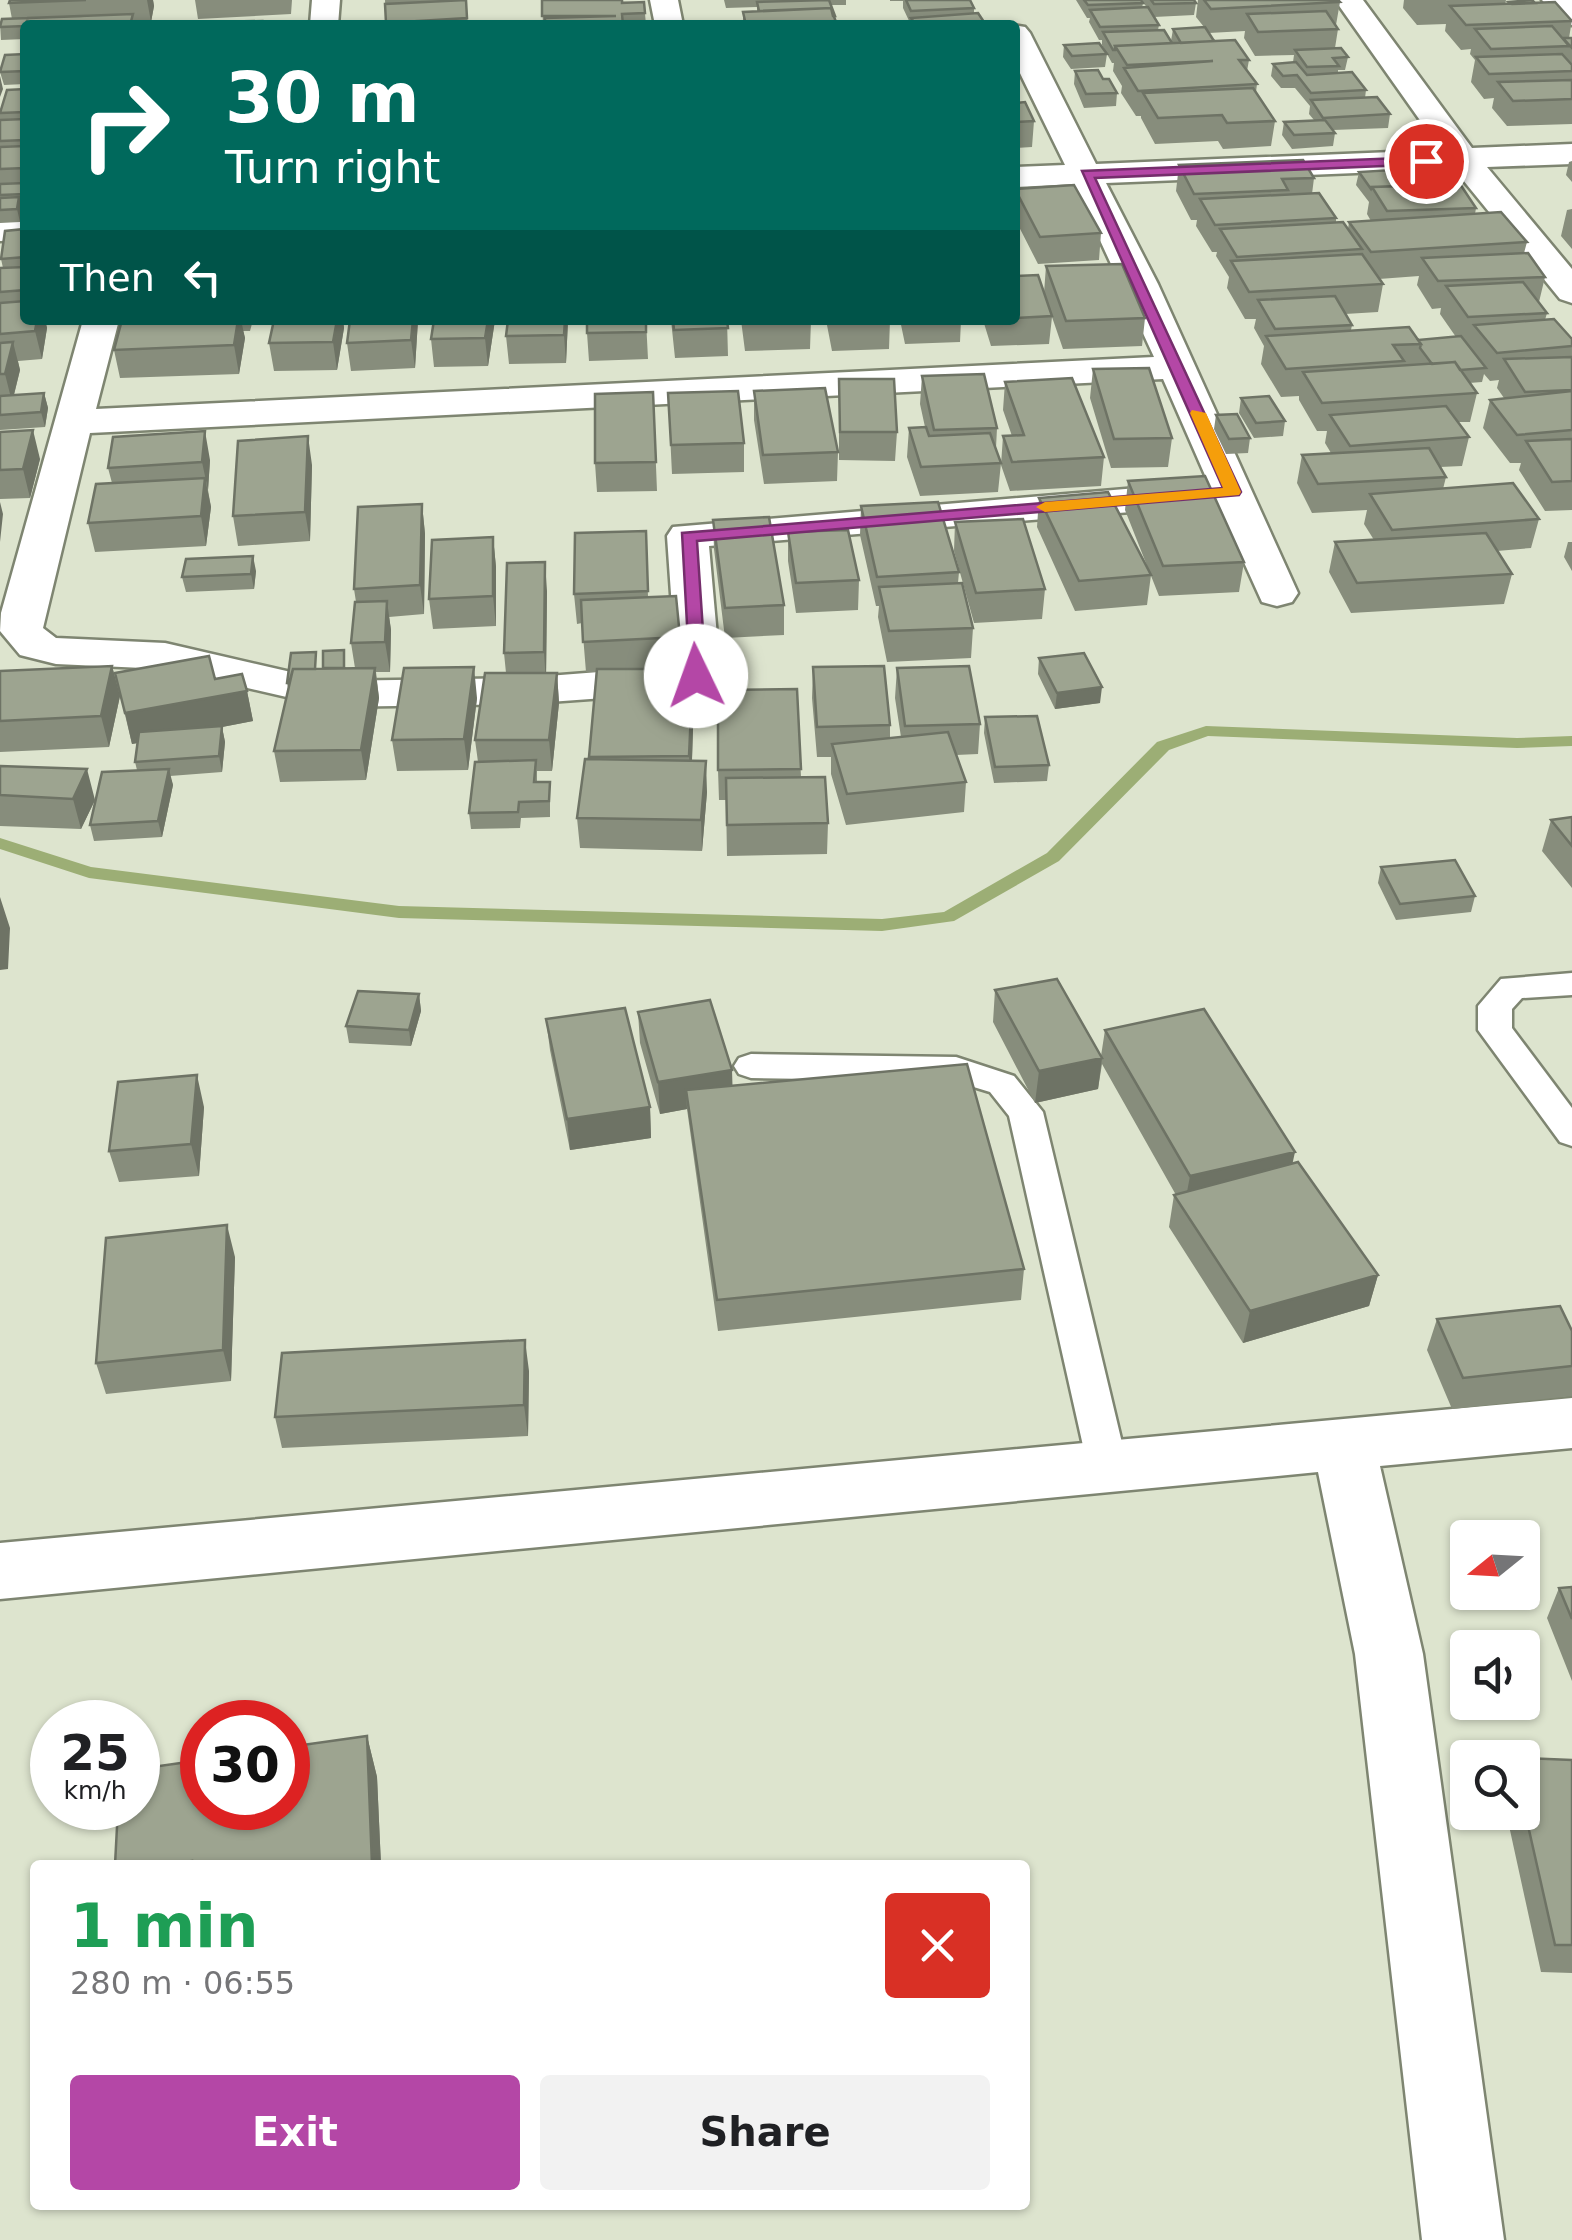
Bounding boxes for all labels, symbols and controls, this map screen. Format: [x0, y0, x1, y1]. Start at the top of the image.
text: 30 m [225, 57, 420, 139]
icon: right [60, 60, 190, 190]
pin [1384, 119, 1469, 204]
icon: arrive [1399, 134, 1454, 189]
text: Turn right [225, 141, 440, 194]
icon: left [175, 250, 230, 305]
text: Then [60, 256, 155, 300]
position arrow [644, 624, 748, 728]
north arrow [1450, 1520, 1540, 1610]
map controls [1450, 1520, 1540, 1830]
button: sound [1450, 1630, 1540, 1720]
speed limit sign: 30 [180, 1700, 310, 1830]
text: 25 [60, 1724, 130, 1782]
button: search [1450, 1740, 1540, 1830]
text: km/h [63, 1776, 127, 1805]
text: 1 min [70, 1891, 258, 1961]
button: close [885, 1893, 990, 1998]
text: 280 m · 06:55 [70, 1964, 295, 2002]
button: Exit [70, 2075, 520, 2190]
button: Share [540, 2075, 990, 2190]

